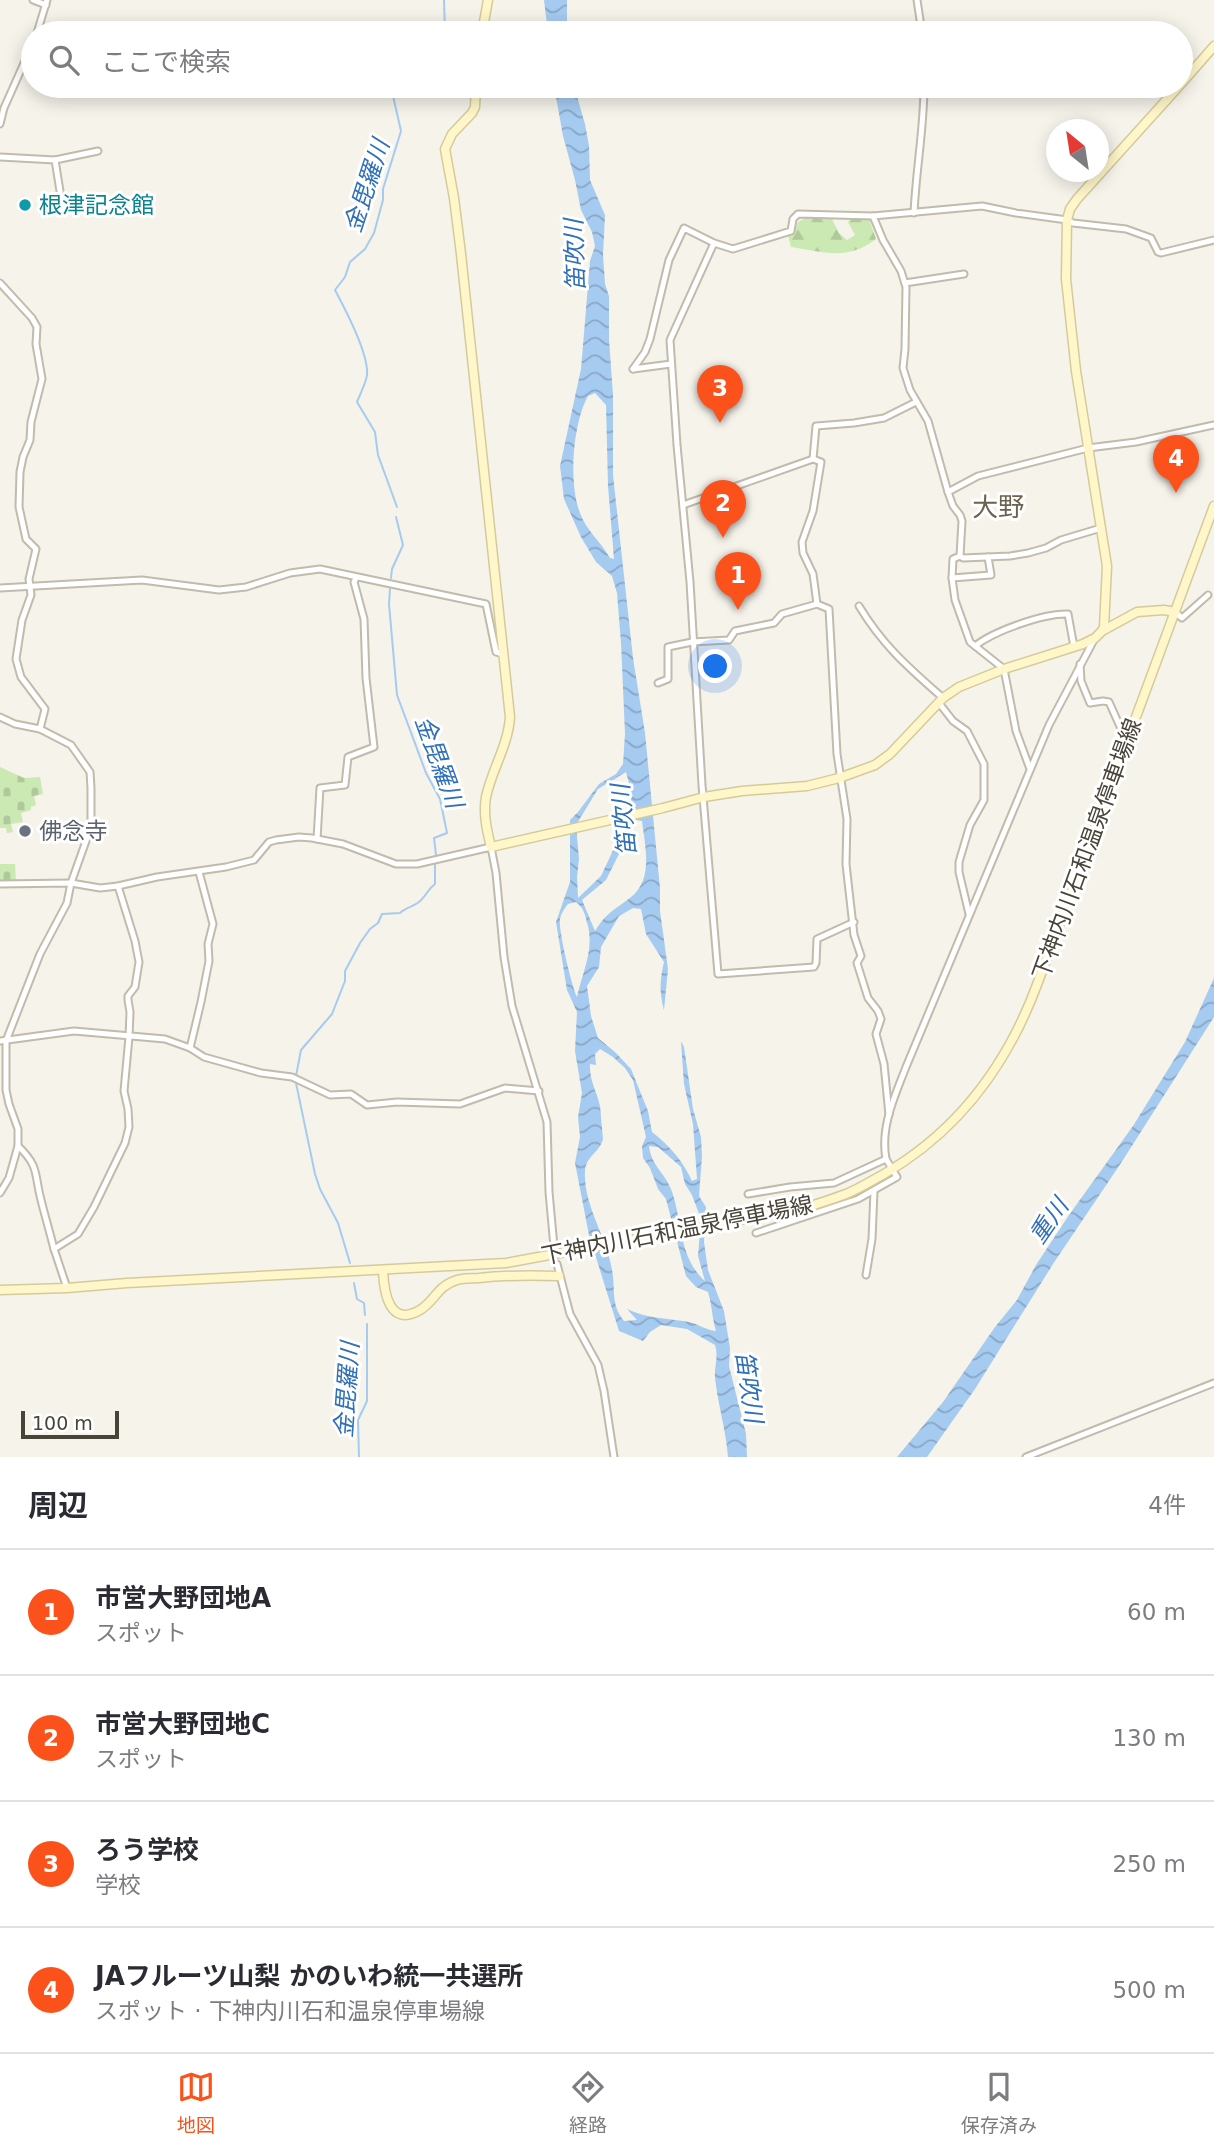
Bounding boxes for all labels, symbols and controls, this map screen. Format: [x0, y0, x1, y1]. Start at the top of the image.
search box [21, 21, 1193, 98]
icon: search [45, 41, 83, 79]
text: ここで検索 [101, 47, 231, 77]
north arrow [1046, 119, 1109, 182]
water label: 金毘羅川 [339, 133, 396, 236]
place label: 根津記念館 [39, 192, 154, 218]
marker: 根津記念館 [17, 197, 33, 213]
water label: 笛吹川 [560, 216, 590, 291]
pin: 3 [697, 365, 743, 423]
pin: 4 [1153, 435, 1199, 493]
pin: 2 [700, 480, 746, 538]
district label: 大野 [972, 492, 1024, 522]
pin: 1 [715, 552, 761, 610]
your location [698, 649, 732, 683]
water label: 金毘羅川 [409, 712, 470, 815]
street label: 下神内川石和温泉停車場線 [1028, 715, 1146, 983]
water label: 笛吹川 [606, 780, 642, 857]
place label: 佛念寺 [39, 818, 108, 844]
marker: 佛念寺 [17, 823, 33, 839]
street label: 下神内川石和温泉停車場線 [539, 1191, 815, 1269]
water label: 重川 [1024, 1191, 1076, 1249]
water label: 金毘羅川 [330, 1338, 365, 1439]
water label: 笛吹川 [730, 1349, 768, 1428]
scale bar [21, 1408, 119, 1440]
text: 100 m [32, 1412, 93, 1434]
text: 周辺 [28, 1488, 88, 1523]
text: 4件 [1148, 1492, 1186, 1518]
text: 市営大野団地A [95, 1583, 271, 1613]
text: 1 [43, 1599, 59, 1625]
text: 60 m [1127, 1599, 1186, 1625]
text: スポット [95, 1620, 187, 1646]
text: 市営大野団地C [95, 1709, 270, 1739]
text: 2 [43, 1725, 59, 1751]
text: 130 m [1112, 1725, 1186, 1751]
text: スポット [95, 1746, 187, 1772]
text: ろう学校 [95, 1835, 199, 1865]
text: 3 [43, 1851, 59, 1877]
text: 250 m [1112, 1851, 1186, 1877]
text: 学校 [95, 1872, 141, 1898]
text: JAフルーツ山梨 かのいわ統一共選所 [95, 1961, 523, 1991]
text: 4 [43, 1977, 59, 2003]
text: 500 m [1112, 1977, 1186, 2003]
text: スポット · 下神内川石和温泉停車場線 [95, 1998, 485, 2024]
tab: 地図 [177, 2068, 215, 2137]
tab: 経路 [569, 2068, 607, 2137]
tab: 保存済み [961, 2068, 1037, 2137]

